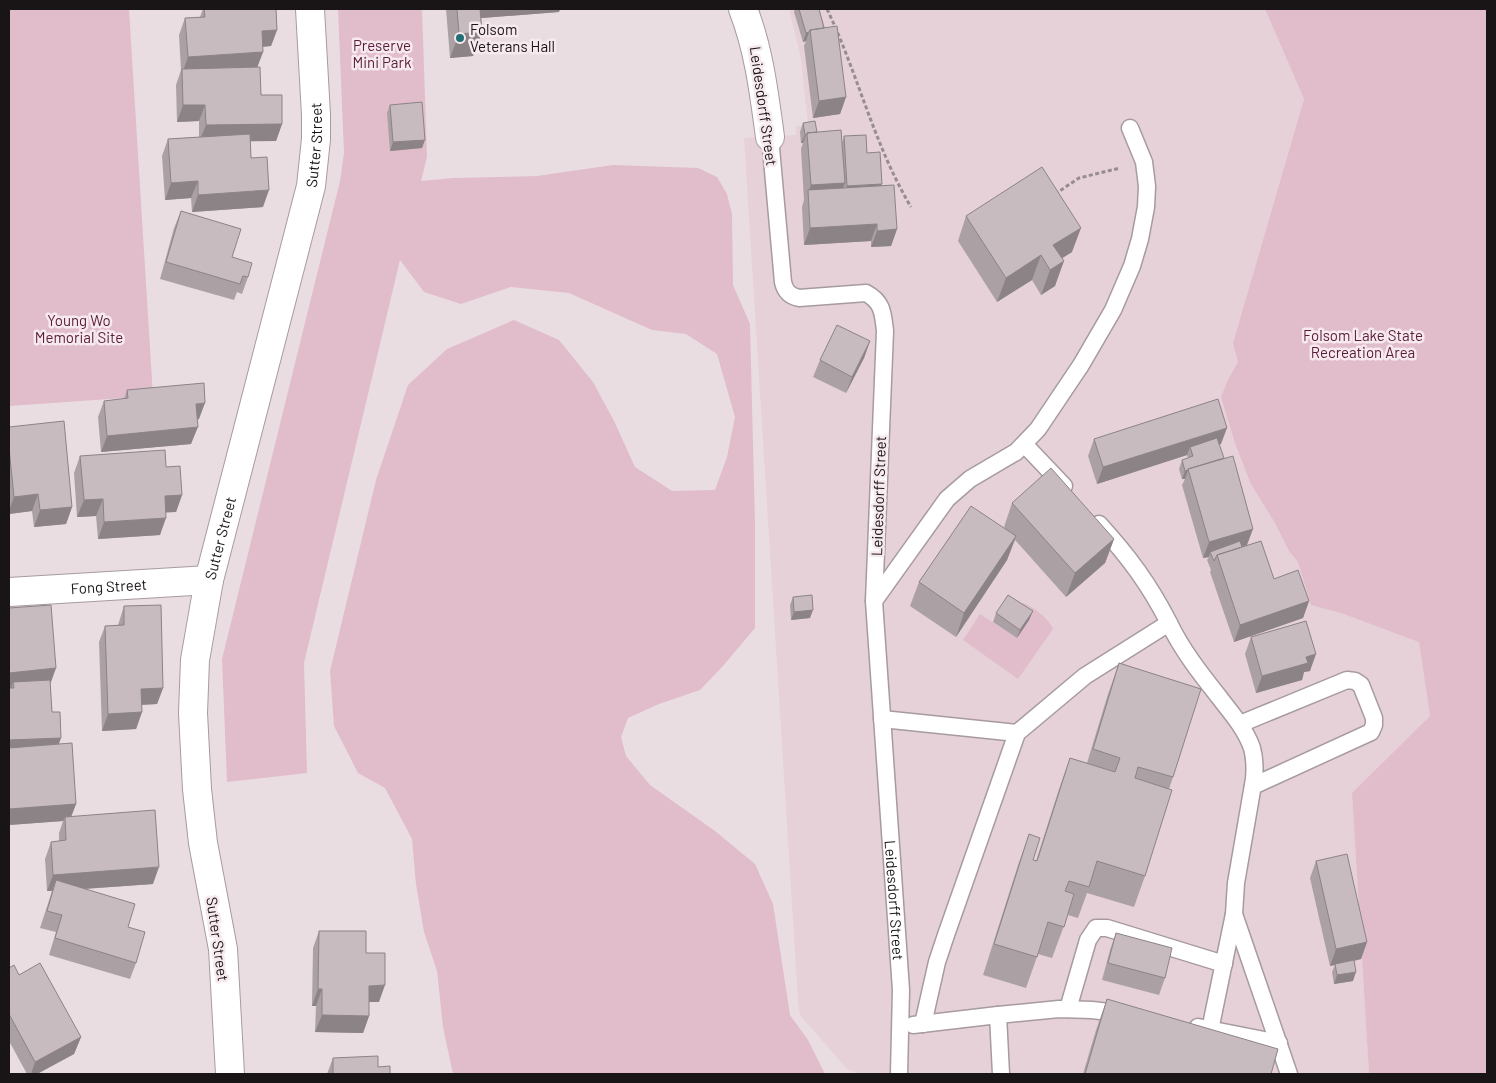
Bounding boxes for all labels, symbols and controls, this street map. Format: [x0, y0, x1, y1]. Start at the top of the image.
place label: Folsom Veterans Hall [470, 20, 555, 55]
marker: Folsom Veterans Hall [454, 32, 466, 44]
park label: Preserve Mini Park [353, 36, 412, 71]
street label: Leidesdorff Street [747, 45, 781, 167]
street label: Sutter Street [302, 102, 325, 188]
park label: Young Wo Memorial Site [35, 311, 123, 346]
park label: Folsom Lake State Recreation Area [1303, 326, 1423, 361]
street label: Leidesdorff Street [867, 436, 889, 556]
street label: Sutter Street [200, 495, 239, 582]
street label: Fong Street [70, 575, 147, 597]
street label: Leidesdorff Street [882, 839, 908, 961]
street label: Sutter Street [203, 896, 233, 982]

